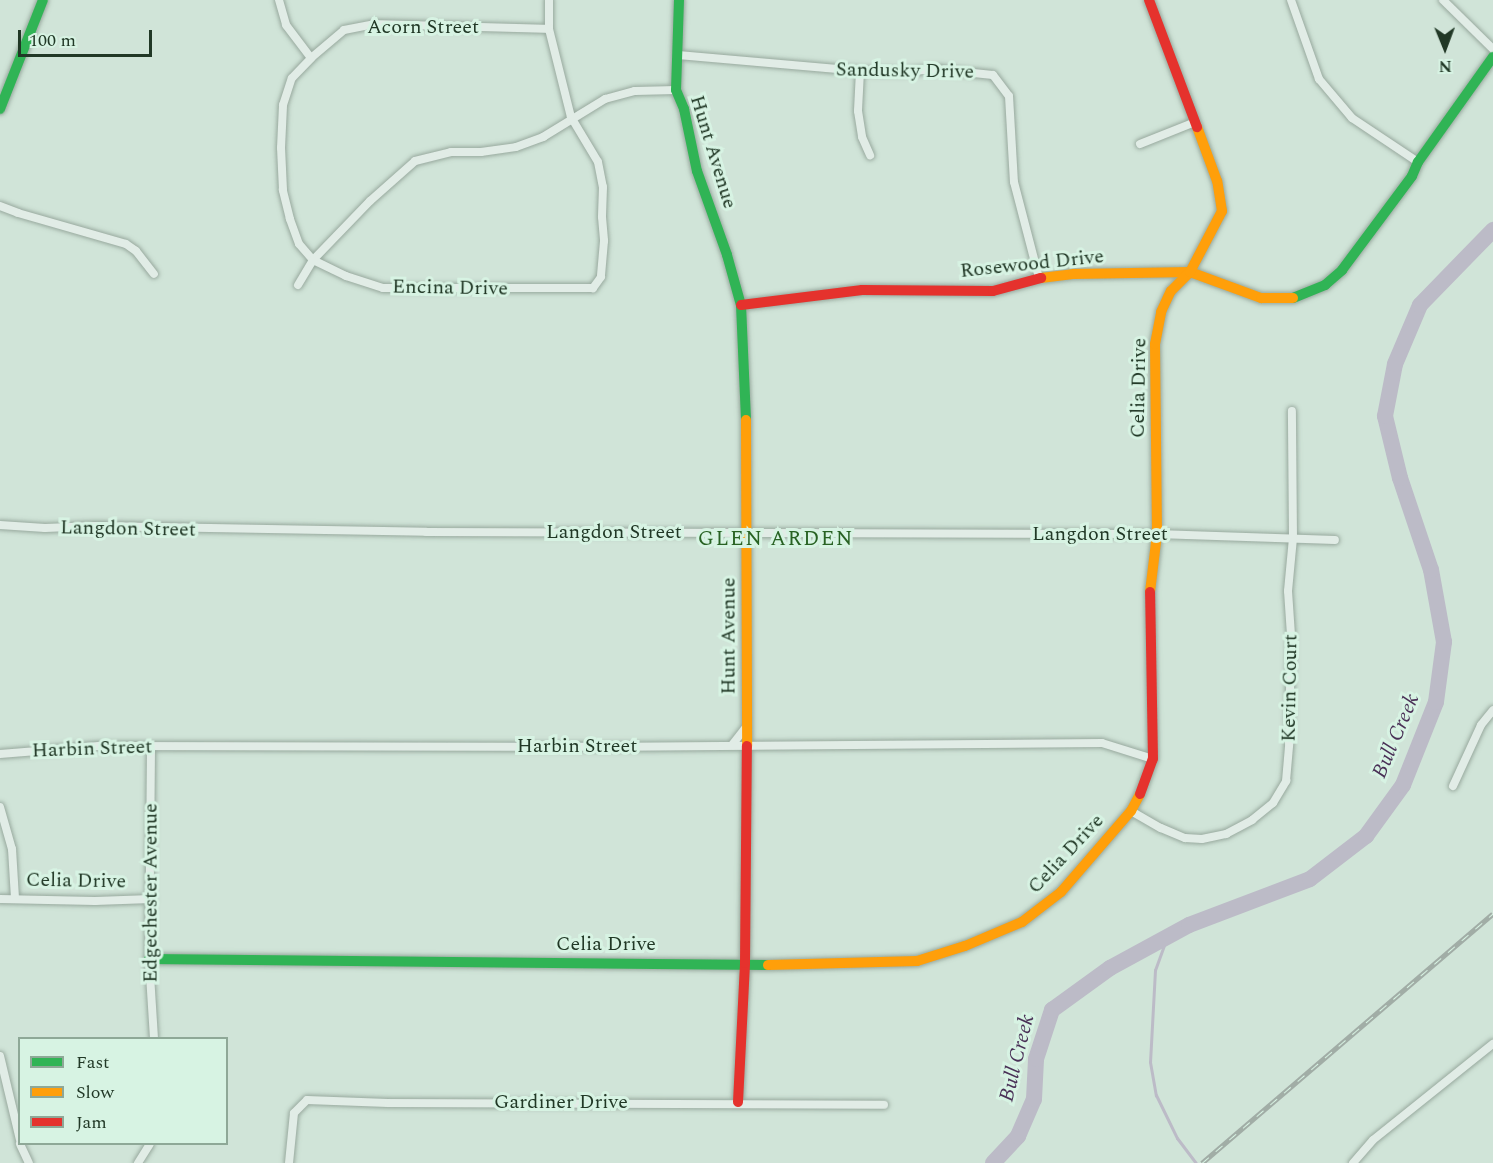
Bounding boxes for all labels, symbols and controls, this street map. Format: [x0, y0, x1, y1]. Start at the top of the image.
street label: Acorn Street [367, 15, 479, 39]
scale bar [21, 18, 154, 56]
north arrow [1415, 18, 1475, 78]
text: 100 m [29, 27, 76, 54]
text: N [1439, 54, 1452, 78]
street label: Sandusky Drive [836, 58, 974, 84]
street label: Hunt Avenue [684, 92, 742, 212]
street label: Rosewood Drive [959, 245, 1105, 283]
street label: Encina Drive [392, 275, 508, 301]
street label: Celia Drive [1126, 338, 1152, 438]
street label: Langdon Street [60, 516, 196, 542]
street label: Langdon Street [546, 520, 682, 544]
street label: Langdon Street [1032, 522, 1168, 546]
district label: GLEN ARDEN [698, 526, 854, 552]
street label: Hunt Avenue [717, 577, 741, 695]
street label: Kevin Court [1277, 634, 1303, 742]
water label: Bull Creek [1367, 690, 1425, 782]
street label: Harbin Street [517, 734, 637, 758]
street label: Harbin Street [31, 735, 153, 763]
street label: Edgechester Avenue [139, 803, 163, 983]
street label: Celia Drive [1023, 809, 1109, 899]
street label: Celia Drive [26, 868, 126, 894]
street label: Celia Drive [556, 932, 656, 956]
water label: Bull Creek [994, 1012, 1040, 1104]
legend [18, 1037, 228, 1145]
text: Fast [76, 1049, 109, 1076]
text: Slow [76, 1079, 114, 1106]
street label: Gardiner Drive [494, 1090, 628, 1114]
text: Jam [76, 1109, 107, 1136]

